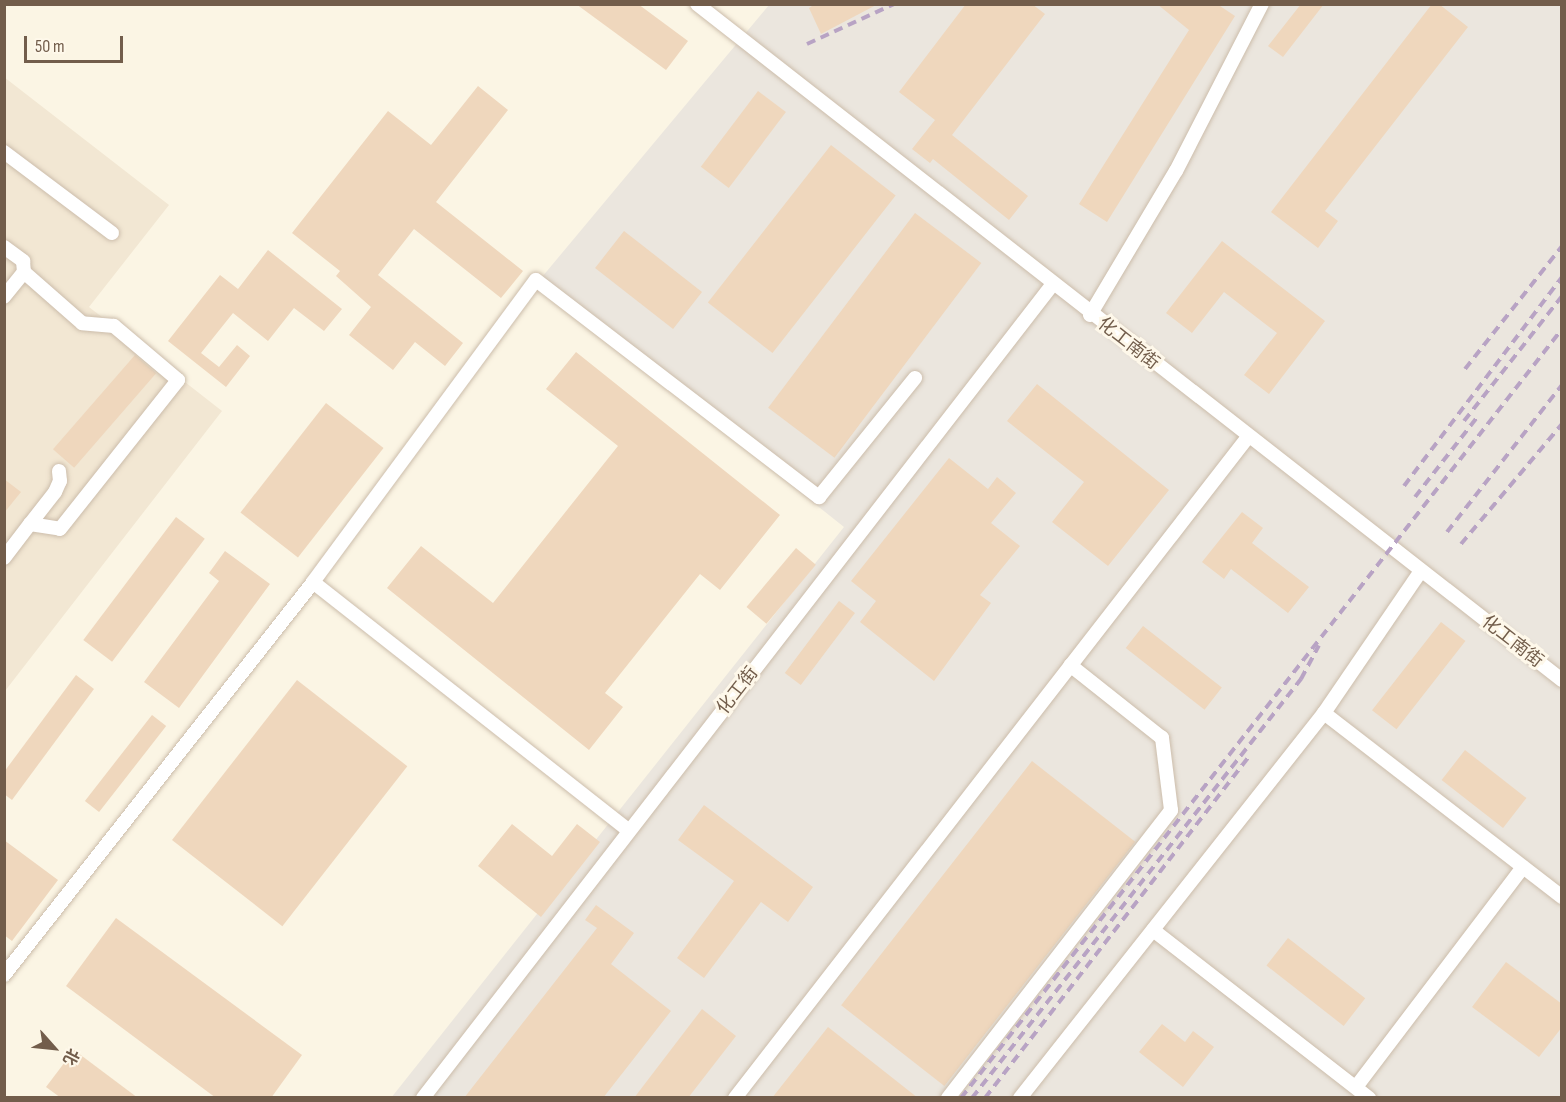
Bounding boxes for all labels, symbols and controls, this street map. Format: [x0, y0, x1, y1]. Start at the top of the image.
scale bar [27, 24, 126, 62]
text: 50 m [35, 36, 65, 57]
street label: 化工南街 [1093, 313, 1163, 375]
street label: 化工南街 [1477, 611, 1547, 673]
street label: 化工街 [713, 663, 763, 719]
north arrow [24, 1018, 84, 1078]
text: 北 [58, 1045, 83, 1068]

